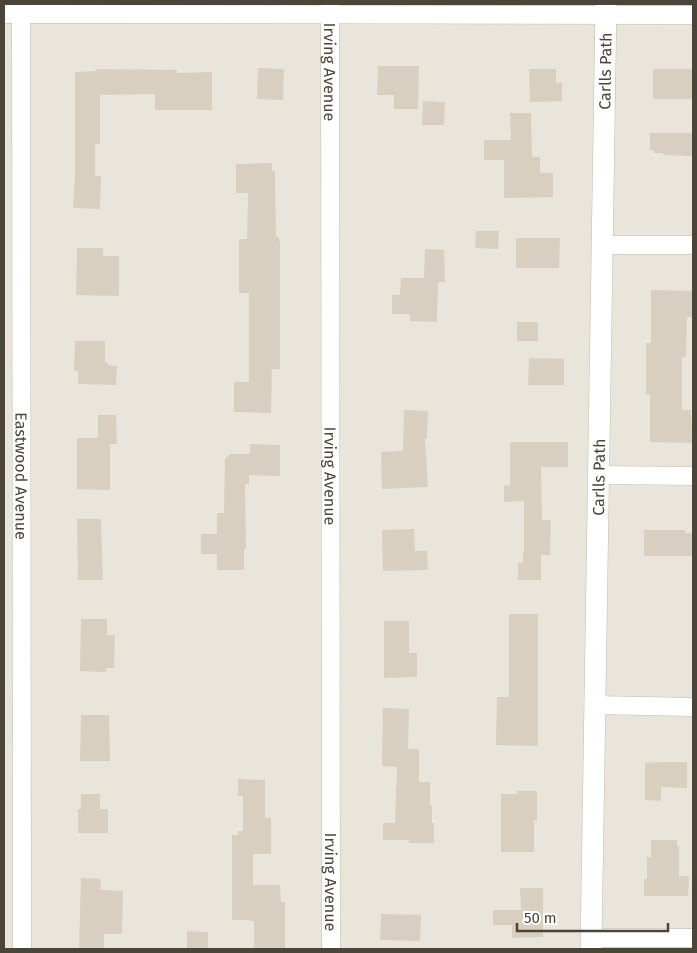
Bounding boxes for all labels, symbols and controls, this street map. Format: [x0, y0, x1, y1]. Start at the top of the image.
street label: Irving Avenue [321, 23, 340, 121]
street label: Carlls Path [595, 32, 615, 110]
street label: Eastwood Avenue [12, 412, 31, 540]
street label: Irving Avenue [321, 427, 340, 525]
street label: Carlls Path [588, 438, 609, 516]
street label: Irving Avenue [321, 833, 340, 931]
scale bar [517, 900, 668, 932]
text: 50 m [524, 909, 557, 927]

